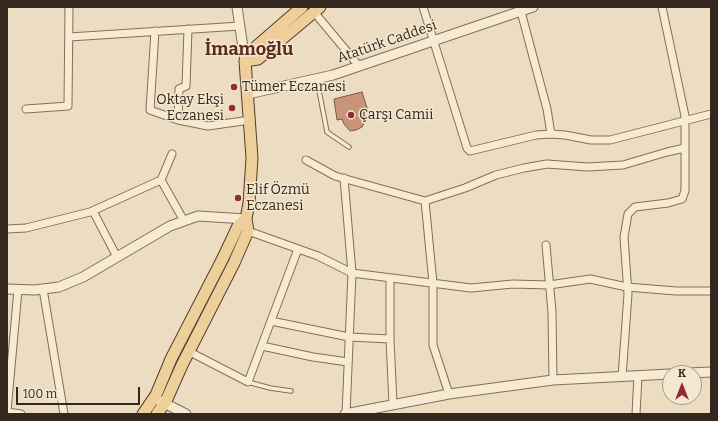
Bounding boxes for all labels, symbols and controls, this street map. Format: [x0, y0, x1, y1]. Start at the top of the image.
street label: Atatürk Caddesi [335, 17, 439, 67]
district label: İmamoğlu [205, 39, 293, 61]
place label: Tümer Eczanesi [242, 79, 346, 95]
marker: Tümer Eczanesi [229, 82, 239, 92]
place label: Oktay Ekşi Eczanesi [156, 92, 224, 124]
marker: Oktay Ekşi Eczanesi [227, 103, 237, 113]
place label: Çarşı Camii [359, 107, 433, 123]
marker: Çarşı Camii [346, 110, 356, 120]
place label: Elif Özmü Eczanesi [246, 182, 310, 214]
marker: Elif Özmü Eczanesi [233, 193, 243, 203]
north arrow [662, 365, 702, 405]
text: K [678, 367, 686, 380]
scale bar [18, 379, 142, 405]
text: 100 m [23, 387, 57, 401]

